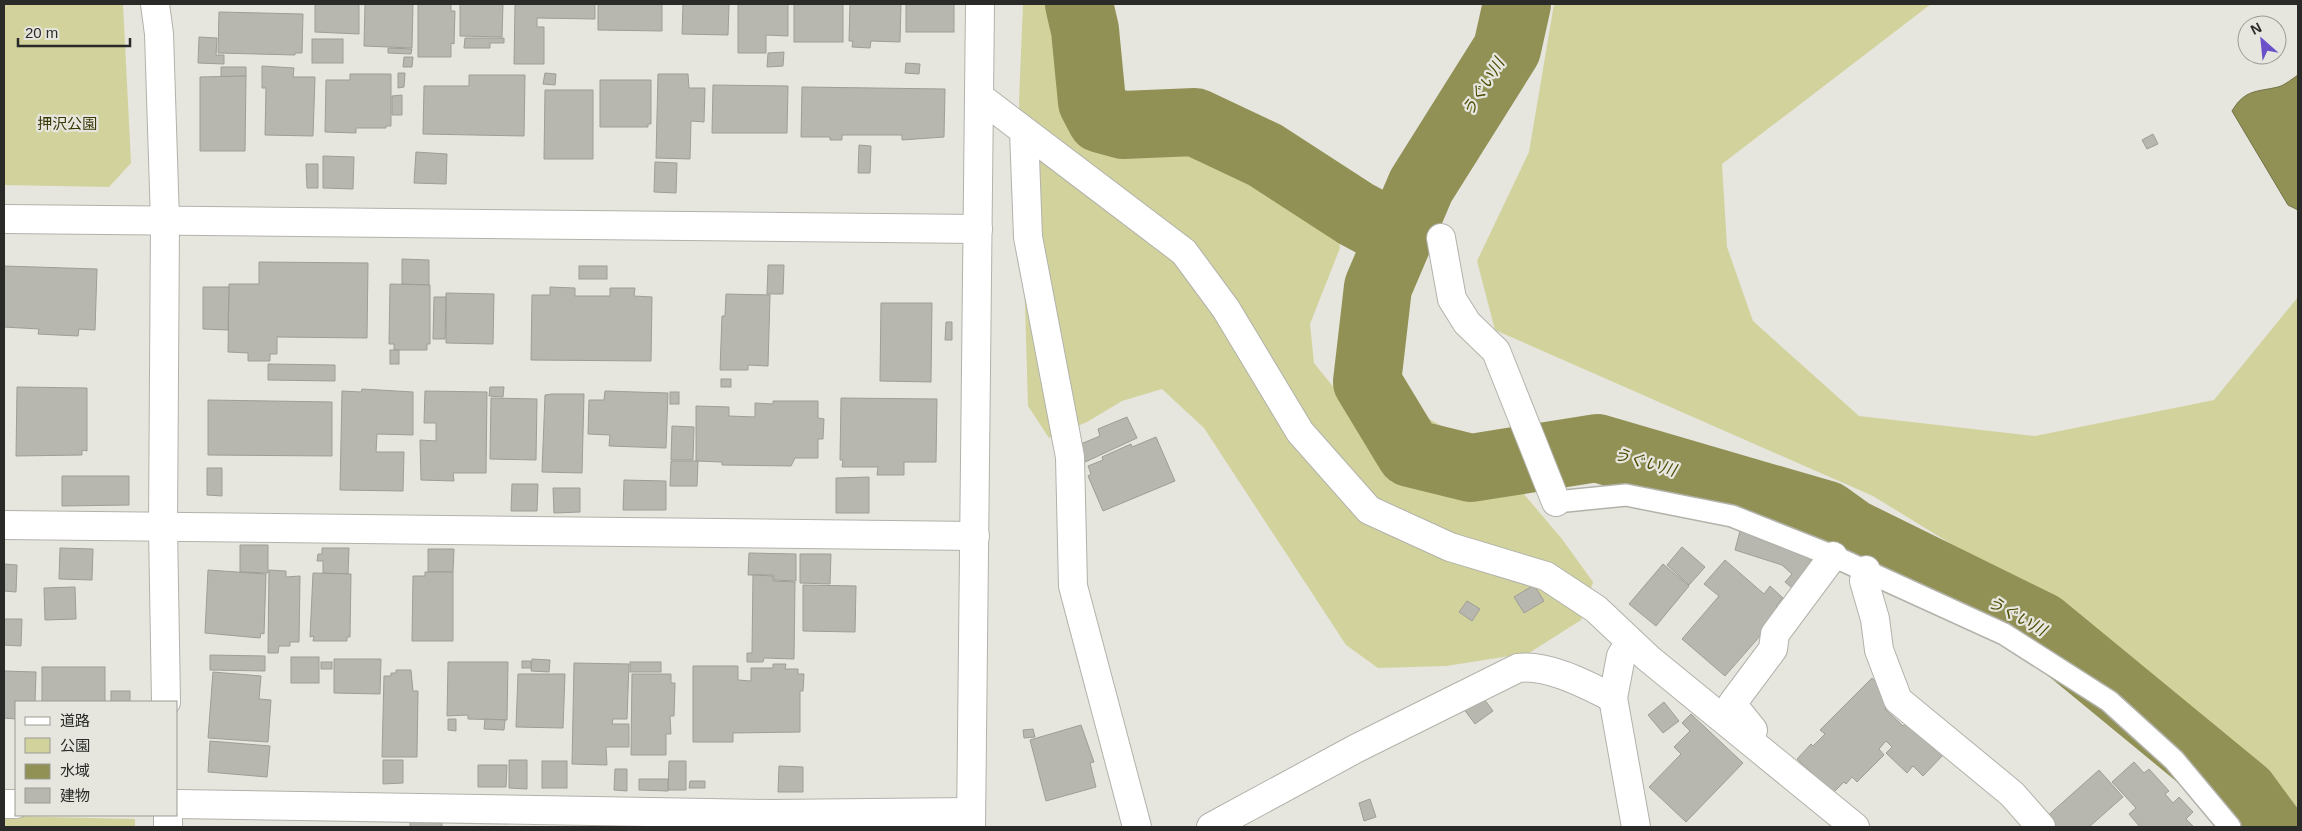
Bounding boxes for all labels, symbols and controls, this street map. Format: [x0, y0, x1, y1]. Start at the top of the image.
scale bar [18, 15, 130, 47]
north arrow [2237, 15, 2287, 65]
text: N [2248, 19, 2264, 38]
text: 20 m [25, 24, 58, 41]
water label: うぐい川 [1459, 54, 1508, 119]
park label: 押沢公園 [37, 115, 97, 132]
water label: うぐい川 [1612, 445, 1680, 480]
water label: うぐい川 [1985, 593, 2051, 640]
legend [15, 701, 178, 816]
text: 道路 [60, 712, 90, 729]
text: 公園 [60, 737, 90, 754]
text: 水域 [60, 762, 90, 779]
text: 建物 [60, 787, 90, 804]

